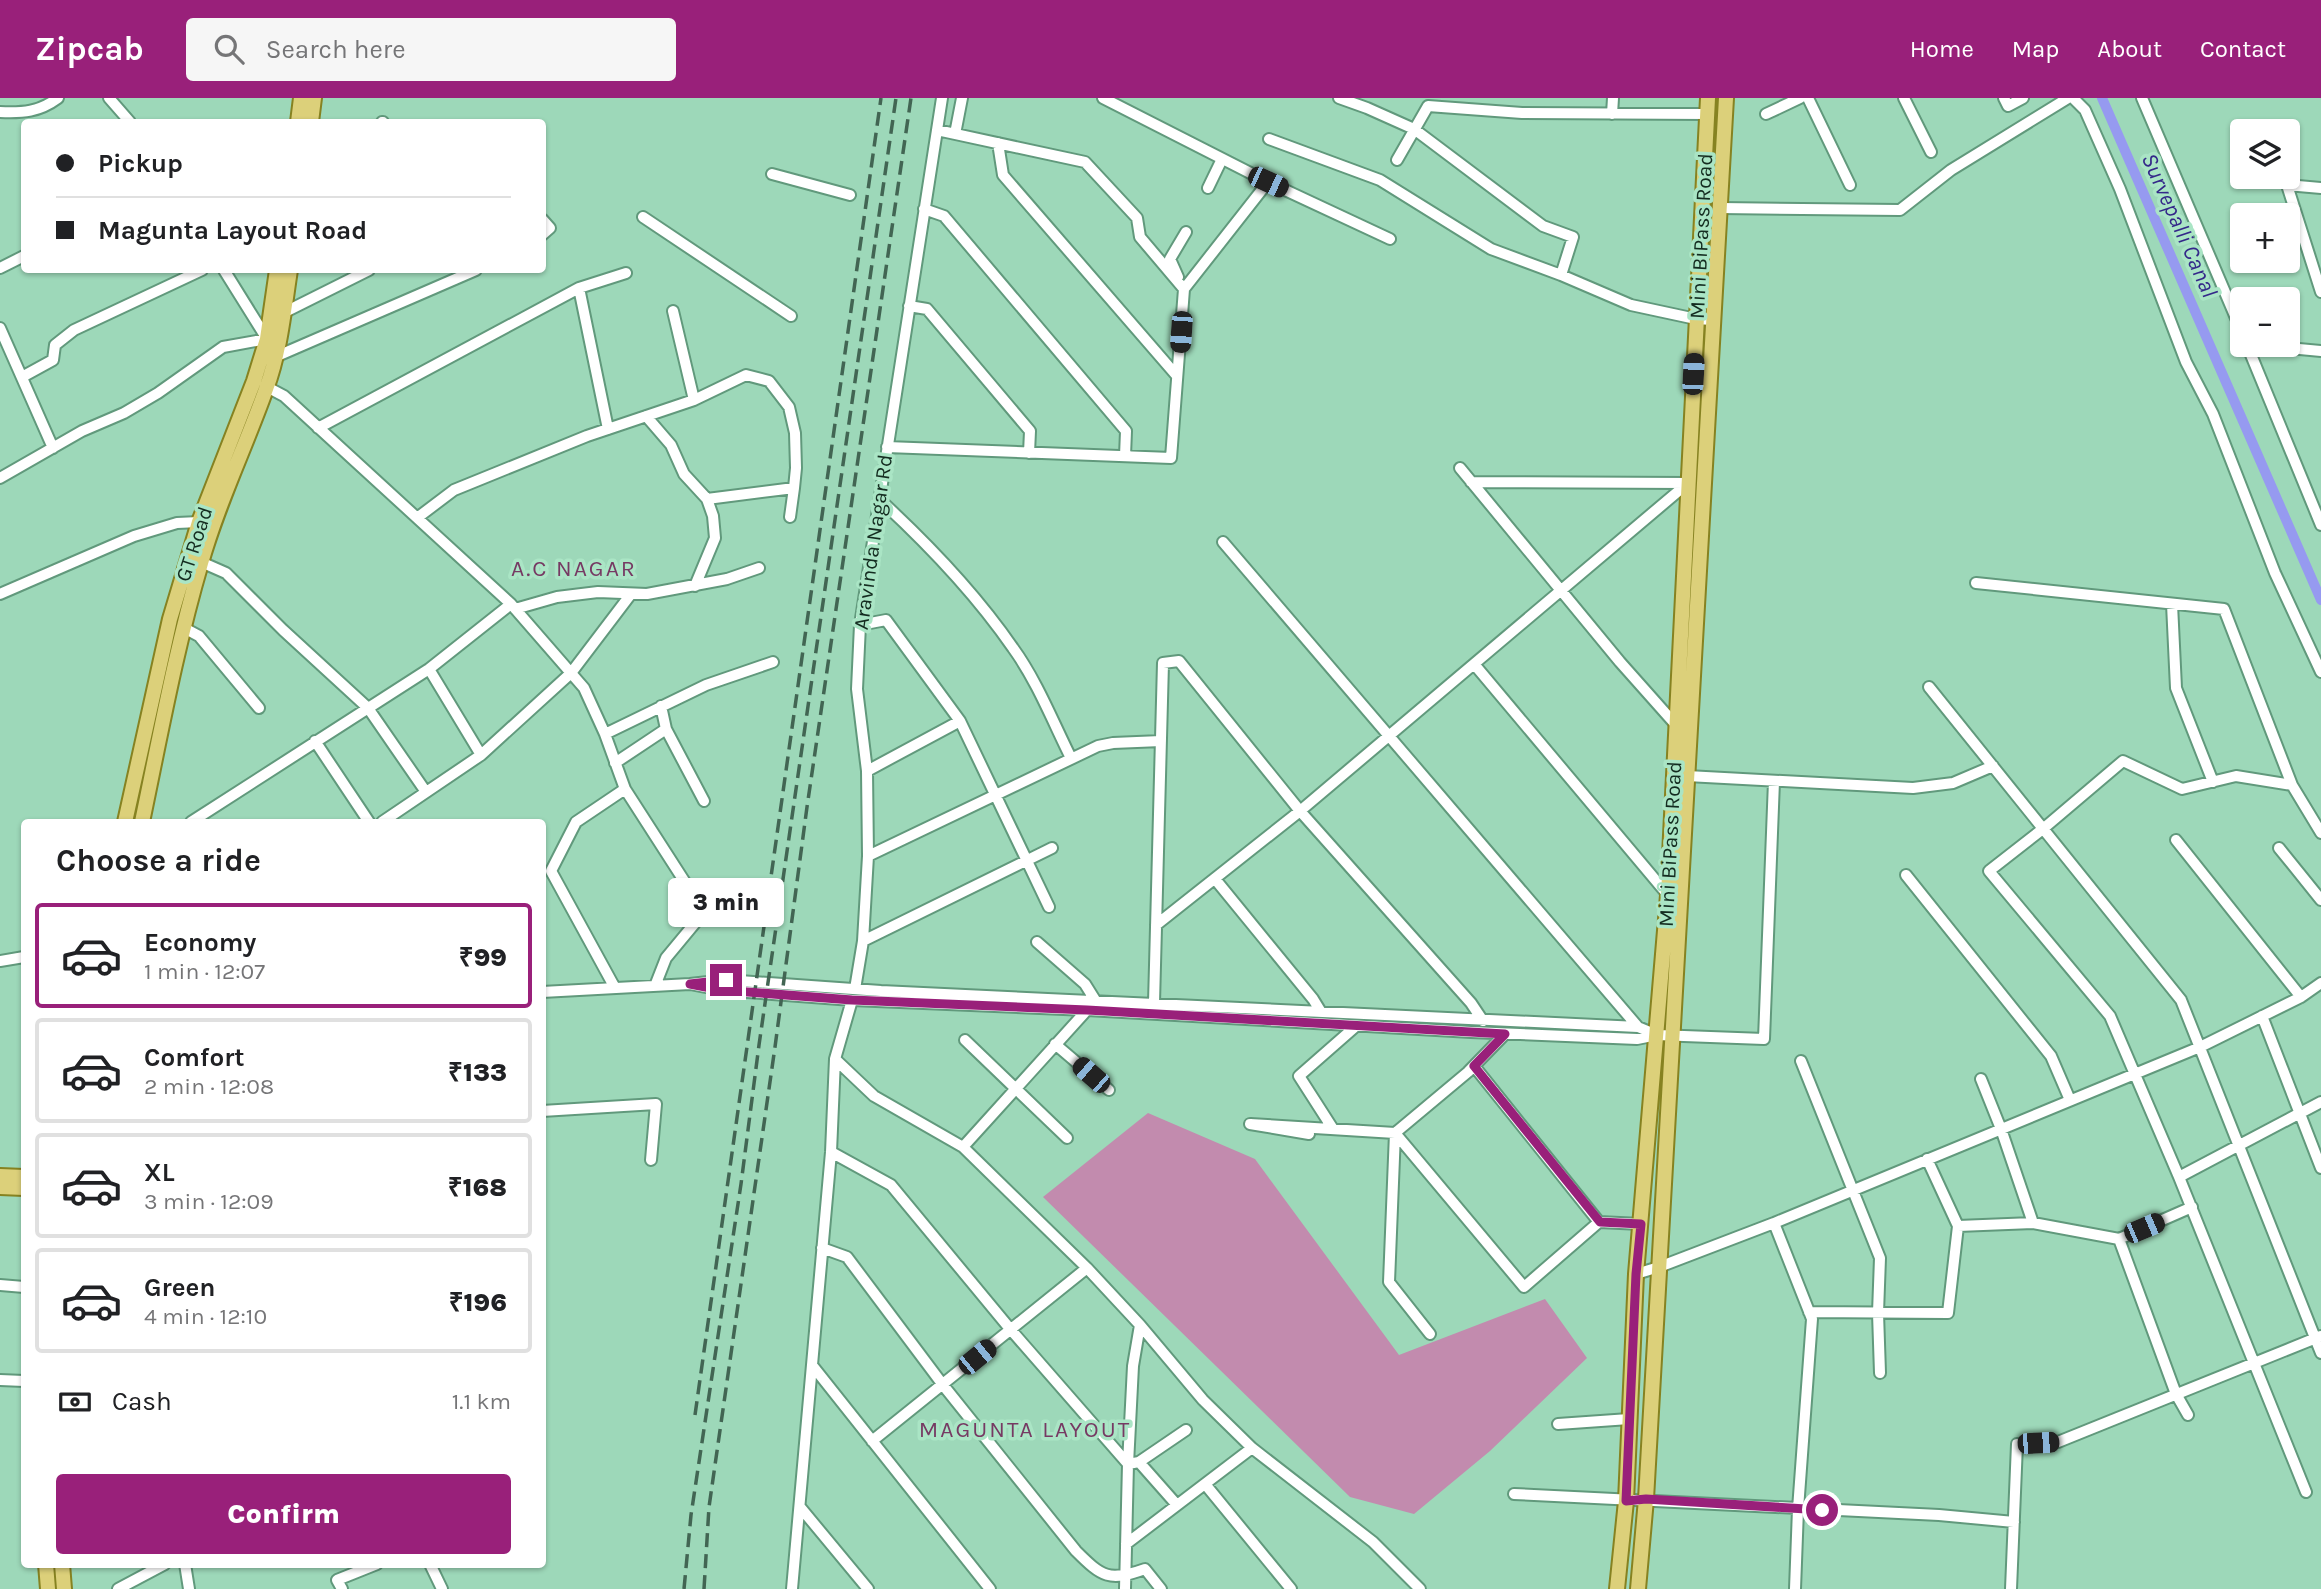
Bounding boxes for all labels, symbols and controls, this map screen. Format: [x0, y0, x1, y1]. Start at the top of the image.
search box [186, 18, 676, 81]
text: Zipcab [35, 30, 144, 68]
icon: search [210, 30, 248, 68]
text: Search here [266, 34, 406, 65]
text: Home [1910, 35, 1974, 63]
text: Map [2012, 35, 2059, 63]
text: About [2097, 35, 2162, 63]
text: Contact [2200, 35, 2286, 63]
map controls [2230, 119, 2300, 357]
button: layers [2230, 119, 2300, 189]
text: Pickup [98, 148, 183, 179]
water label: Survepalli Canal [2136, 149, 2223, 302]
street label: Mini BiPass Road [1685, 153, 1717, 319]
car [1245, 164, 1292, 200]
button: + [2230, 203, 2300, 273]
text: Magunta Layout Road [98, 215, 367, 246]
button: − [2230, 287, 2300, 357]
car [1170, 310, 1193, 354]
car [1682, 352, 1705, 396]
street label: Aravinda Nagar Rd [849, 453, 897, 631]
street label: GT Road [171, 503, 217, 585]
district label: A.C NAGAR [511, 555, 637, 582]
street label: Mini BiPass Road [1654, 761, 1686, 927]
text: Choose a ride [56, 842, 261, 879]
callout: 3 min [668, 878, 784, 928]
text: 3 min [693, 889, 759, 916]
icon: car [60, 924, 123, 987]
text: Economy [144, 927, 256, 958]
text: ₹99 [459, 942, 507, 973]
text: 1 min · 12:07 [144, 958, 265, 985]
route end [710, 964, 742, 996]
icon: car [60, 1039, 123, 1102]
text: Comfort [144, 1042, 245, 1073]
car [1069, 1053, 1114, 1097]
text: ₹133 [448, 1057, 507, 1088]
text: 2 min · 12:08 [144, 1073, 274, 1100]
icon: car [60, 1154, 123, 1217]
text: XL [144, 1157, 175, 1188]
text: ₹168 [448, 1172, 507, 1203]
text: 3 min · 12:09 [144, 1188, 274, 1215]
car [2121, 1210, 2168, 1246]
icon: car [60, 1269, 123, 1332]
text: Green [144, 1272, 216, 1303]
text: ₹196 [449, 1287, 507, 1318]
text: 4 min · 12:10 [144, 1303, 267, 1330]
car [955, 1336, 1000, 1378]
icon: cash [56, 1383, 94, 1421]
text: Cash [112, 1386, 172, 1417]
text: 1.1 km [452, 1388, 511, 1415]
district label: MAGUNTA LAYOUT [919, 1416, 1131, 1443]
car [2017, 1431, 2060, 1455]
button: Confirm [56, 1474, 511, 1554]
route start [1806, 1494, 1838, 1526]

